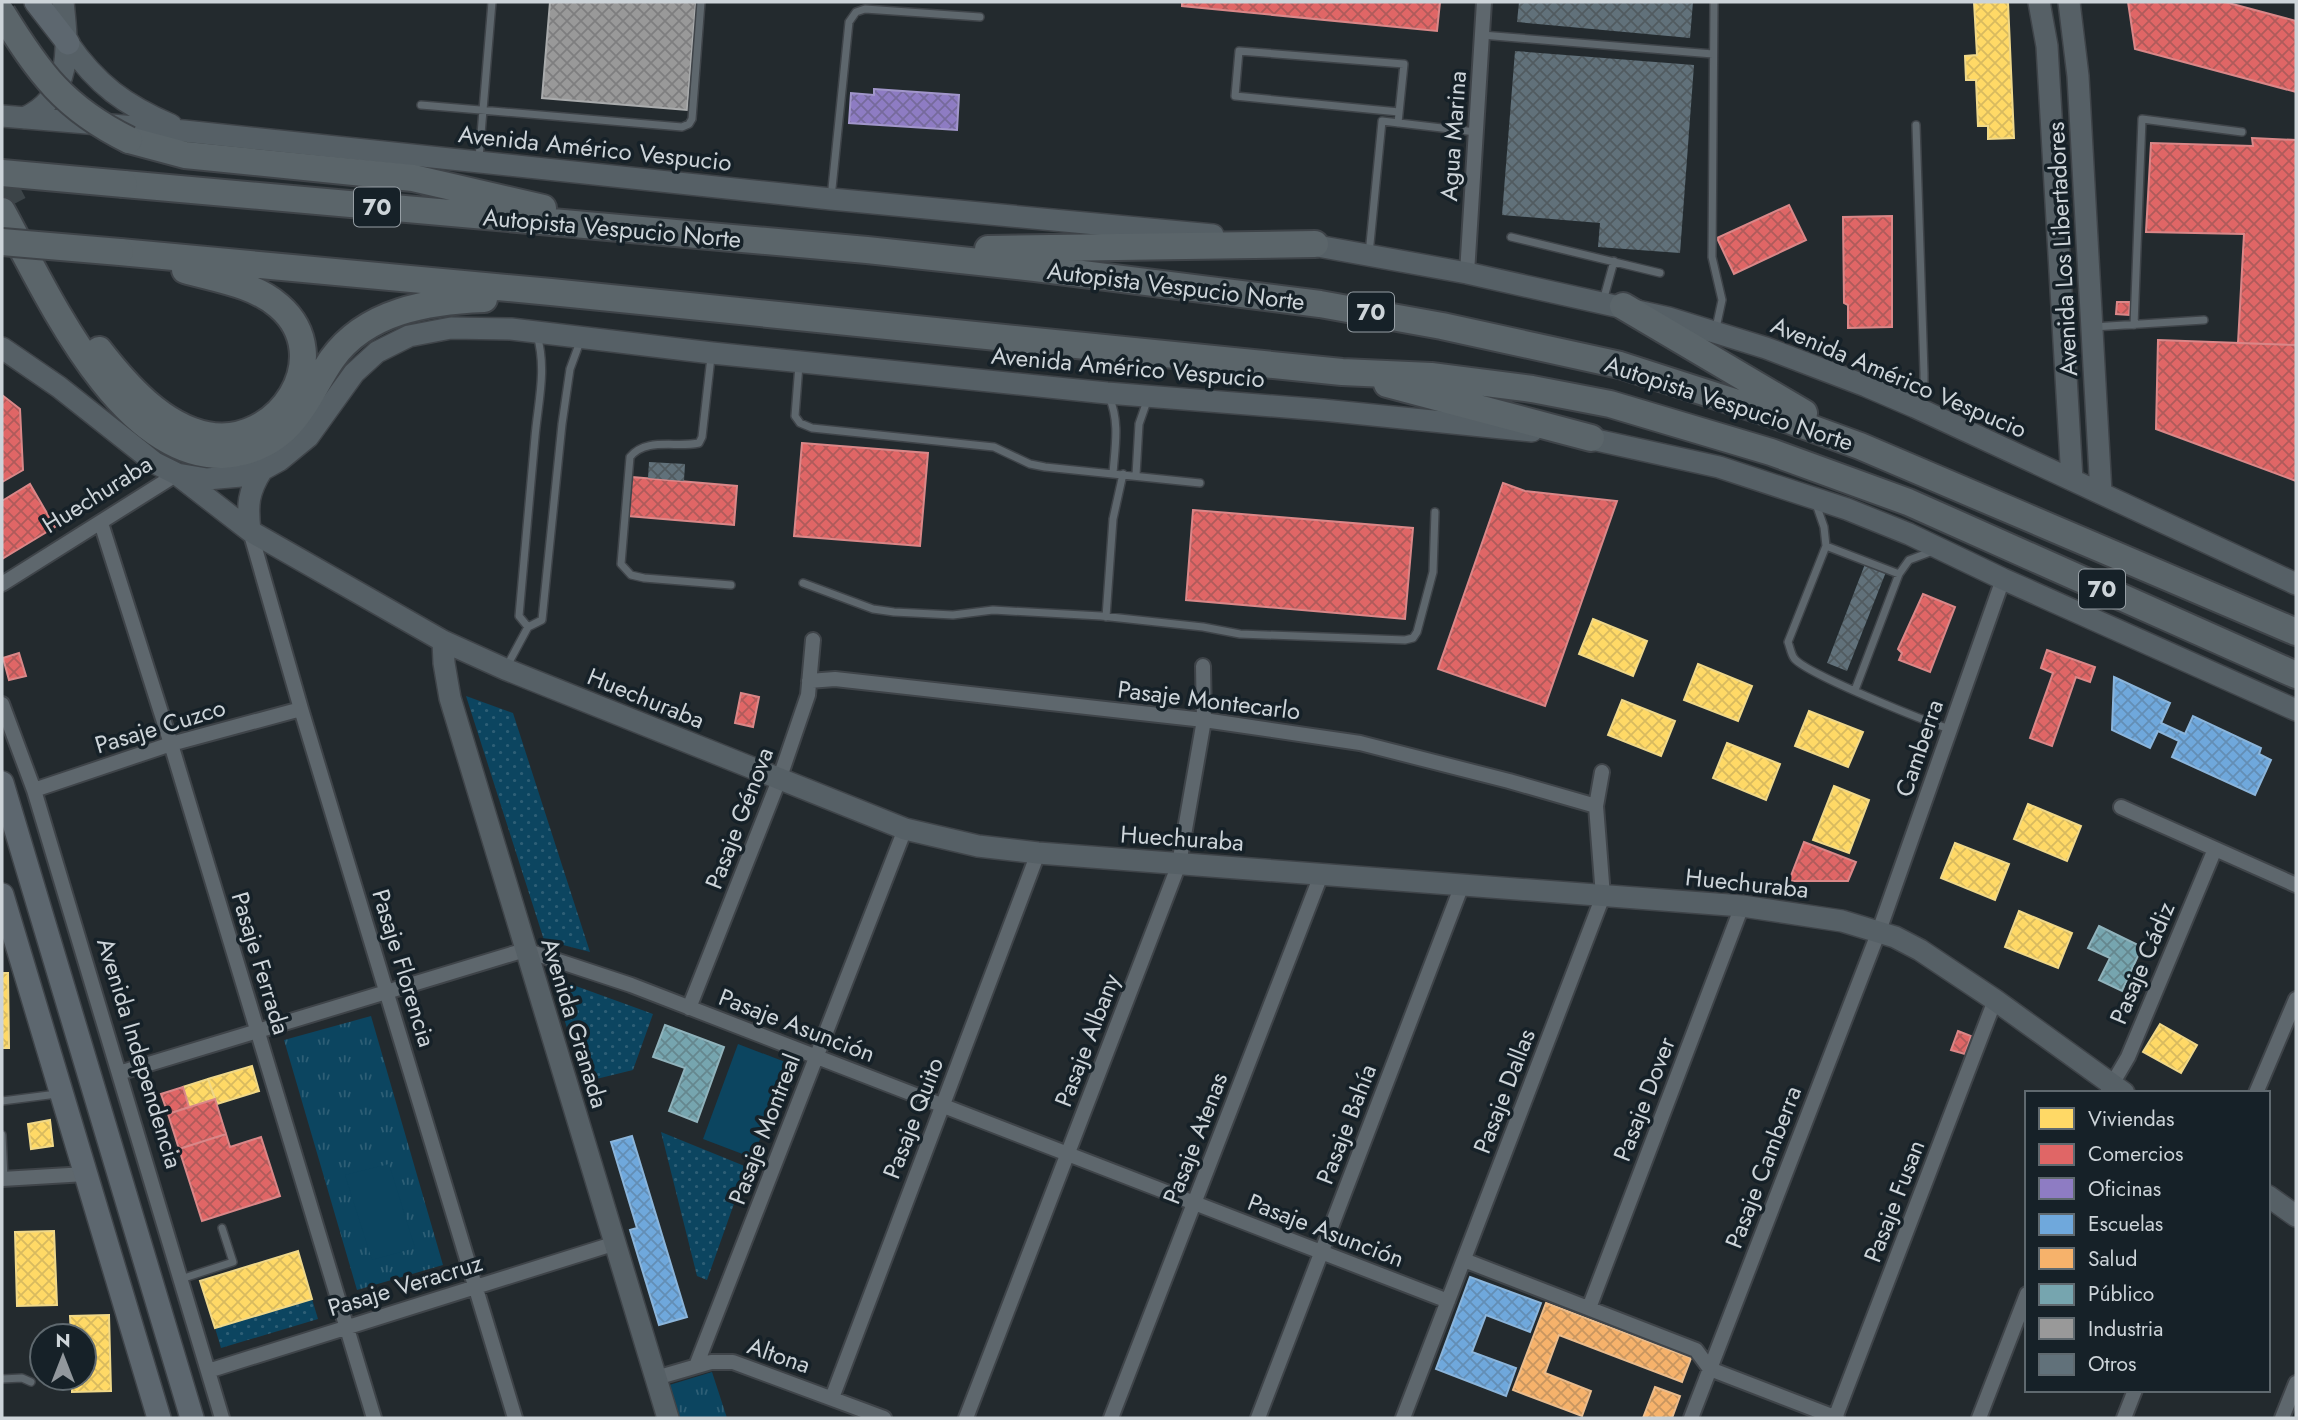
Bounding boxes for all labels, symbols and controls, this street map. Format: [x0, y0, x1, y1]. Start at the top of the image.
street label: Agua Marina [1431, 70, 1475, 202]
street label: Avenida Américo Vespucio [457, 116, 733, 180]
street label: Avenida Los Libertadores [2038, 121, 2086, 377]
road number: 70 [354, 188, 400, 227]
street label: Autopista Vespucio Norte [481, 199, 743, 257]
street label: Autopista Vespucio Norte [1045, 253, 1307, 319]
road number: 70 [1348, 292, 1394, 332]
street label: Avenida Américo Vespucio [1766, 307, 2032, 447]
street label: Avenida Américo Vespucio [990, 338, 1266, 396]
street label: Autopista Vespucio Norte [1600, 346, 1858, 460]
street label: Huechuraba [35, 446, 159, 542]
road number: 70 [2079, 569, 2125, 608]
street label: Huechuraba [582, 659, 710, 737]
street label: Pasaje Montecarlo [1116, 671, 1302, 729]
street label: Pasaje Cuzco [90, 690, 230, 762]
street label: Camberra [1886, 695, 1952, 801]
street label: Pasaje Génova [696, 742, 782, 894]
street label: Huechuraba [1119, 816, 1245, 860]
street label: Huechuraba [1684, 859, 1810, 907]
street label: Pasaje Florencia [363, 885, 445, 1051]
street label: Pasaje Ferrada [223, 887, 299, 1039]
street label: Pasaje Cádiz [2101, 896, 2183, 1030]
street label: Avenida Independencia [88, 933, 192, 1173]
street label: Avenida Granada [533, 934, 617, 1112]
street label: Pasaje Albany [1046, 968, 1129, 1112]
street label: Pasaje Asunción [714, 979, 880, 1071]
street label: Pasaje Dallas [1464, 1024, 1544, 1158]
street label: Pasaje Dover [1604, 1031, 1684, 1166]
street label: Pasaje Montreal [719, 1049, 809, 1209]
street label: Pasaje Quito [874, 1052, 952, 1184]
street label: Pasaje Bahía [1307, 1059, 1385, 1189]
street label: Pasaje Atenas [1154, 1067, 1236, 1209]
street label: Pasaje Camberra [1716, 1081, 1810, 1253]
legend [2025, 1091, 2270, 1392]
text: Viviendas [2088, 1104, 2174, 1134]
street label: Pasaje Fusan [1855, 1135, 1933, 1267]
text: Comercios [2088, 1139, 2183, 1169]
text: Oficinas [2088, 1174, 2161, 1204]
street label: Pasaje Asunción [1243, 1184, 1409, 1276]
text: Escuelas [2088, 1209, 2163, 1239]
text: Salud [2088, 1244, 2137, 1274]
street label: Pasaje Veracruz [323, 1245, 487, 1325]
text: Público [2088, 1279, 2154, 1309]
text: Industria [2088, 1314, 2163, 1344]
north arrow [28, 1322, 98, 1392]
text: N [55, 1327, 71, 1354]
street label: Altona [743, 1328, 815, 1382]
text: Otros [2088, 1349, 2136, 1379]

